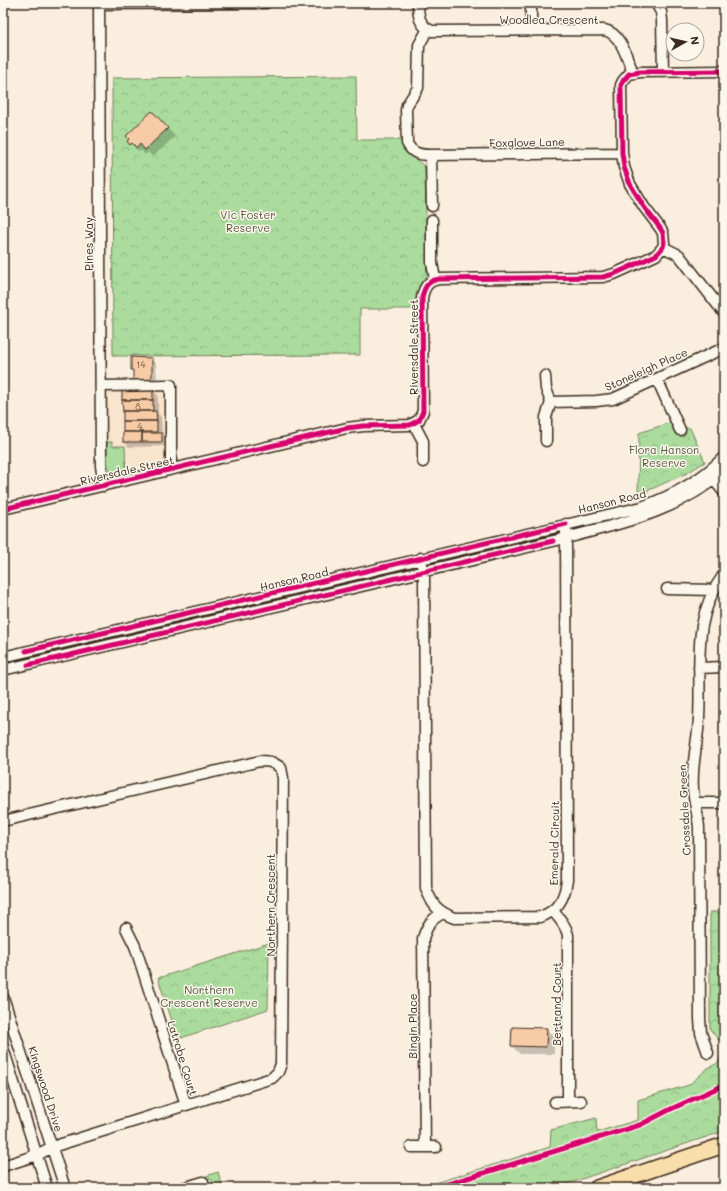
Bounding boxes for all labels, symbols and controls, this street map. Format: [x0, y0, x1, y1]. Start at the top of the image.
street label: Woodlea Crescent [499, 12, 599, 27]
north arrow [665, 22, 705, 62]
text: N [687, 35, 703, 46]
street label: Foxglove Lane [489, 134, 565, 150]
park label: Vic Foster Reserve [220, 207, 276, 235]
street label: Pines Way [81, 217, 96, 271]
street label: Riversdale Street [406, 299, 421, 395]
street label: Stoneleigh Place [602, 344, 690, 394]
house number: 14 [136, 359, 146, 370]
house number: 8 [135, 401, 141, 412]
house number: 4 [137, 421, 143, 432]
park label: Flora Hanson Reserve [629, 442, 699, 470]
street label: Riversdale Street [79, 452, 176, 488]
street label: Hanson Road [576, 485, 648, 517]
street label: Hanson Road [258, 564, 330, 594]
street label: Crossdale Green [674, 764, 694, 856]
street label: Emerald Circuit [546, 800, 562, 886]
street label: Northern Crescent [263, 853, 278, 956]
street label: Bertrand Court [549, 962, 564, 1046]
park label: Northern Crescent Reserve [160, 982, 258, 1010]
street label: Bingin Place [405, 993, 420, 1059]
street label: Latrobe Court [164, 1019, 202, 1097]
street label: Kingswood Drive [25, 1044, 67, 1134]

